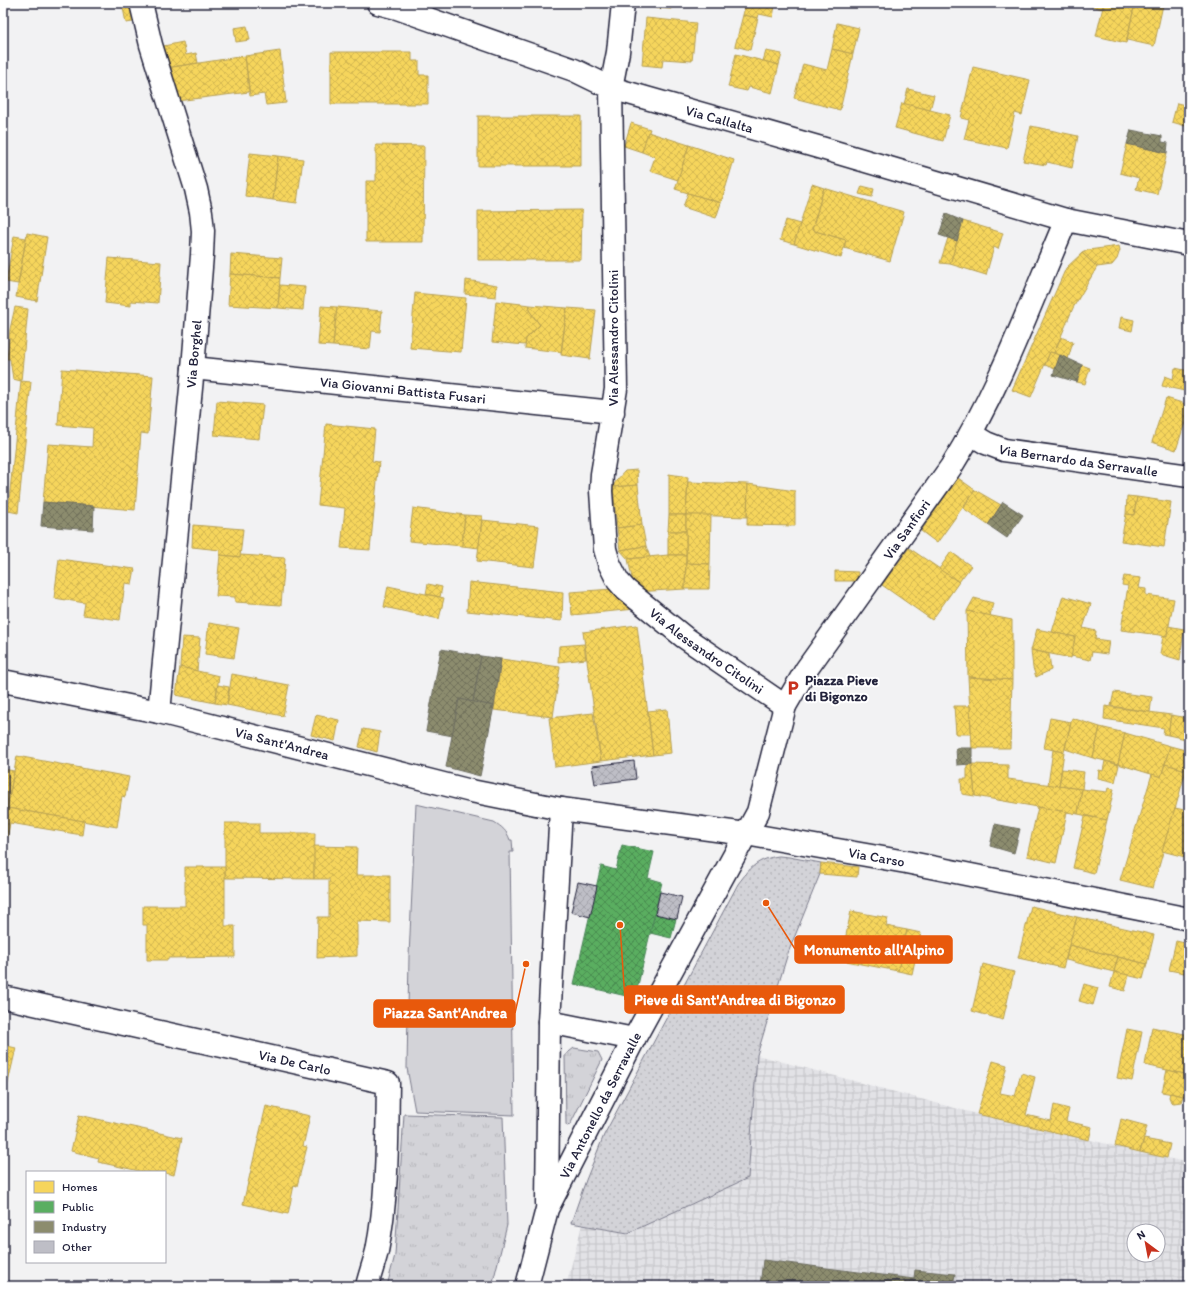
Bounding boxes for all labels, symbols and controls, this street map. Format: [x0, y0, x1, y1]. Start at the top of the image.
street label: Via Callalta [684, 101, 755, 137]
street label: Via Alessandro Citolini [605, 270, 622, 406]
street label: Via Borghel [183, 319, 205, 389]
street label: Via Giovanni Battista Fusari [319, 373, 487, 407]
street label: Via Bernardo da Serravalle [996, 440, 1159, 480]
street label: Via Sanfiori [879, 496, 934, 563]
street label: Via Alessandro Citolini [646, 604, 767, 697]
place label: Piazza Pieve di Bigonzo [805, 672, 878, 705]
parking icon: Piazza Pieve di Bigonzo [784, 679, 802, 697]
street label: Via Sant'Andrea [233, 723, 331, 763]
street label: Via Carso [847, 844, 906, 870]
callout: Monumento all'Alpino [795, 936, 952, 963]
text: Monumento all'Alpino [804, 941, 945, 960]
callout: Pieve di Sant'Andrea di Bigonzo [625, 986, 844, 1013]
text: Pieve di Sant'Andrea di Bigonzo [634, 991, 836, 1010]
callout: Piazza Sant'Andrea [374, 1000, 515, 1027]
text: Piazza Sant'Andrea [383, 1004, 508, 1022]
street label: Via Antonello da Serravalle [555, 1029, 645, 1182]
street label: Via De Carlo [257, 1046, 333, 1079]
legend [26, 1171, 166, 1263]
text: Homes [62, 1180, 98, 1194]
text: Public [62, 1200, 94, 1214]
text: Industry [62, 1220, 107, 1234]
north arrow [1126, 1223, 1166, 1263]
text: N [1134, 1227, 1148, 1242]
text: Other [62, 1240, 92, 1254]

